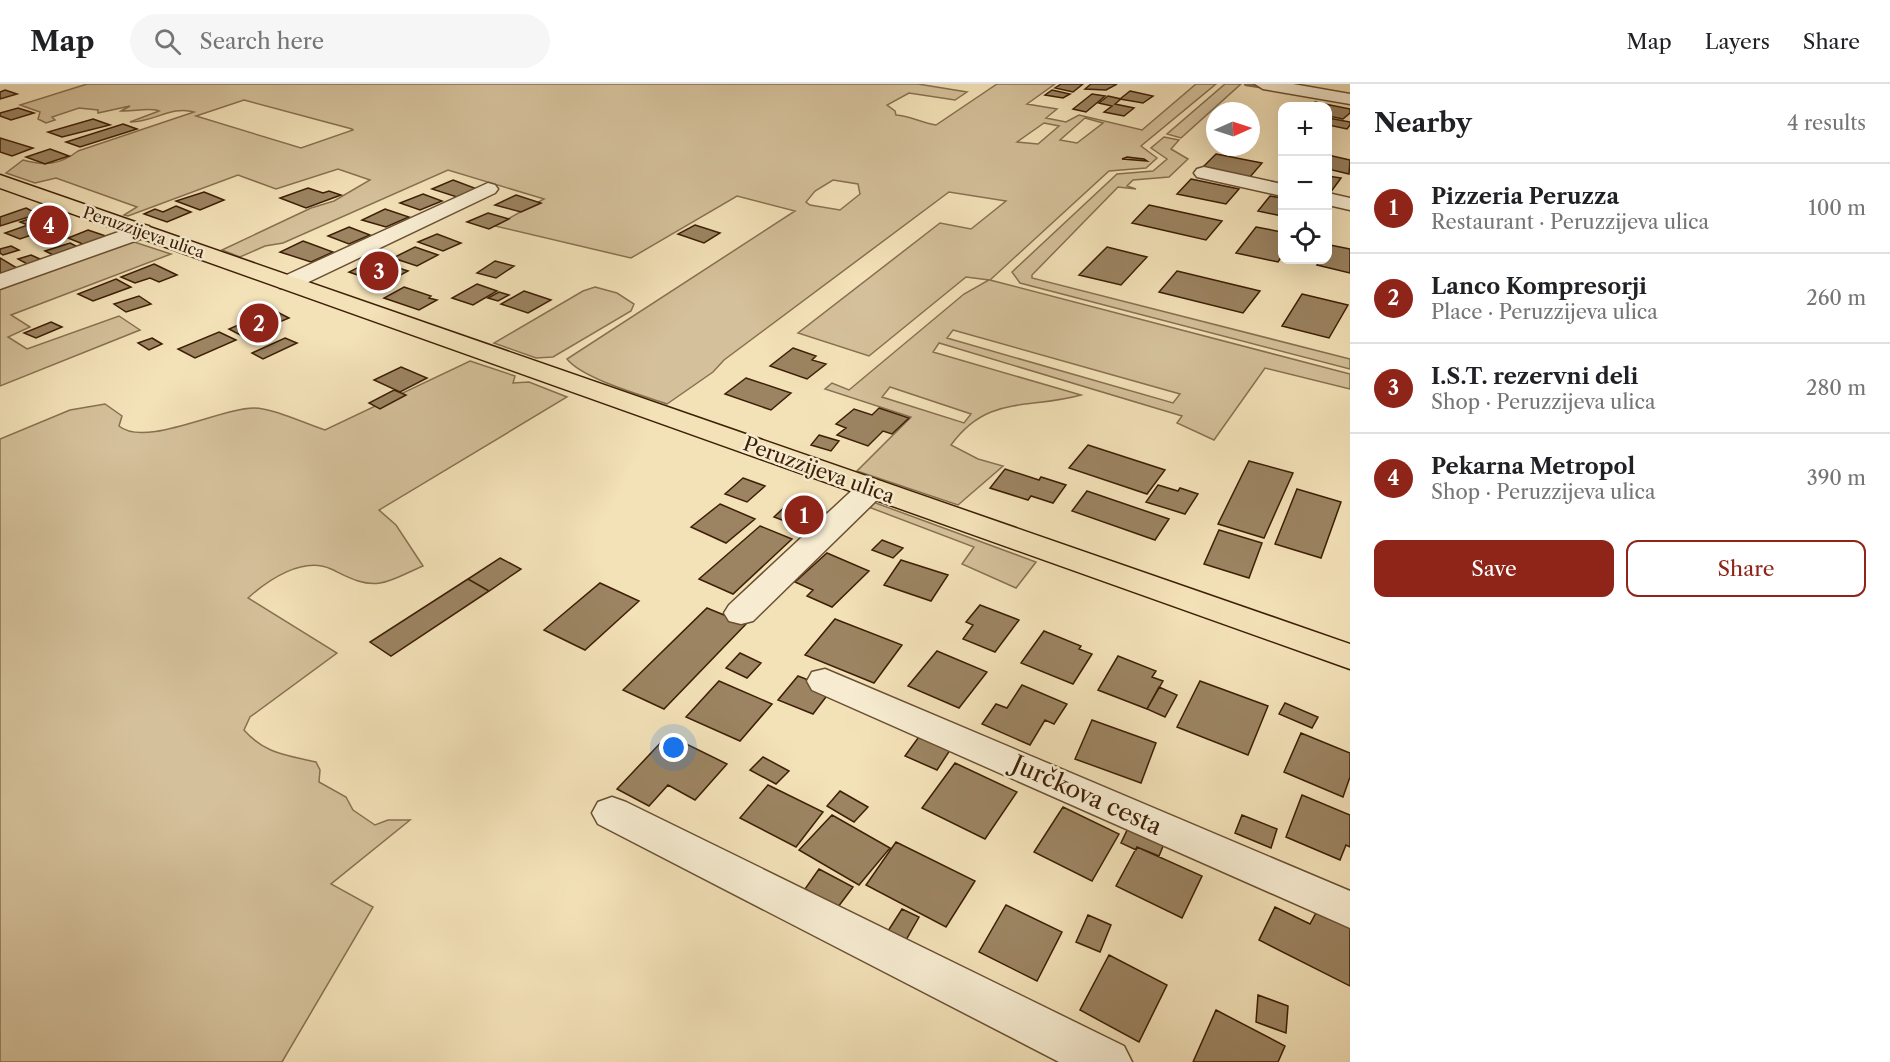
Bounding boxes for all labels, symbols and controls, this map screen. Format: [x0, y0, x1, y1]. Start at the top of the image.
search box [130, 14, 550, 68]
text: Map [30, 24, 94, 58]
icon: search [151, 25, 184, 58]
text: Search here [199, 28, 324, 55]
text: Map [1627, 29, 1672, 54]
text: Layers [1705, 29, 1770, 54]
text: Share [1803, 29, 1860, 54]
north arrow [1206, 102, 1260, 156]
map controls [1278, 102, 1332, 264]
button: + [1278, 102, 1332, 156]
text: Nearby [1374, 107, 1472, 139]
text: 4 results [1787, 111, 1866, 135]
button: − [1278, 156, 1332, 210]
text: Pizzeria Peruzza [1431, 183, 1619, 210]
text: 1 [1389, 196, 1398, 220]
text: 100 m [1808, 196, 1866, 220]
pin: 4 [29, 202, 68, 248]
street label: Peruzzijeva ulica [81, 202, 208, 262]
button: locate [1278, 210, 1332, 264]
text: Restaurant · Peruzzijeva ulica [1431, 210, 1709, 234]
pin: 3 [360, 248, 398, 294]
text: Lanco Kompresorji [1431, 273, 1647, 300]
text: 2 [1388, 286, 1399, 310]
text: 260 m [1806, 286, 1866, 310]
pin: 2 [240, 300, 278, 346]
text: Place · Peruzzijeva ulica [1431, 300, 1658, 324]
text: I.S.T. rezervni deli [1431, 363, 1638, 390]
text: 3 [1388, 376, 1399, 400]
text: 280 m [1806, 376, 1866, 400]
text: Shop · Peruzzijeva ulica [1431, 390, 1656, 414]
street label: Peruzzijeva ulica [740, 432, 898, 509]
text: Pekarna Metropol [1431, 453, 1635, 480]
text: 4 [1388, 466, 1399, 490]
text: 390 m [1807, 466, 1866, 490]
text: Shop · Peruzzijeva ulica [1431, 480, 1656, 504]
pin: 1 [784, 492, 824, 538]
button: Save [1374, 540, 1614, 597]
button: Share [1626, 540, 1866, 597]
your location [659, 733, 688, 762]
street label: Jurčkova cesta [1004, 747, 1167, 841]

